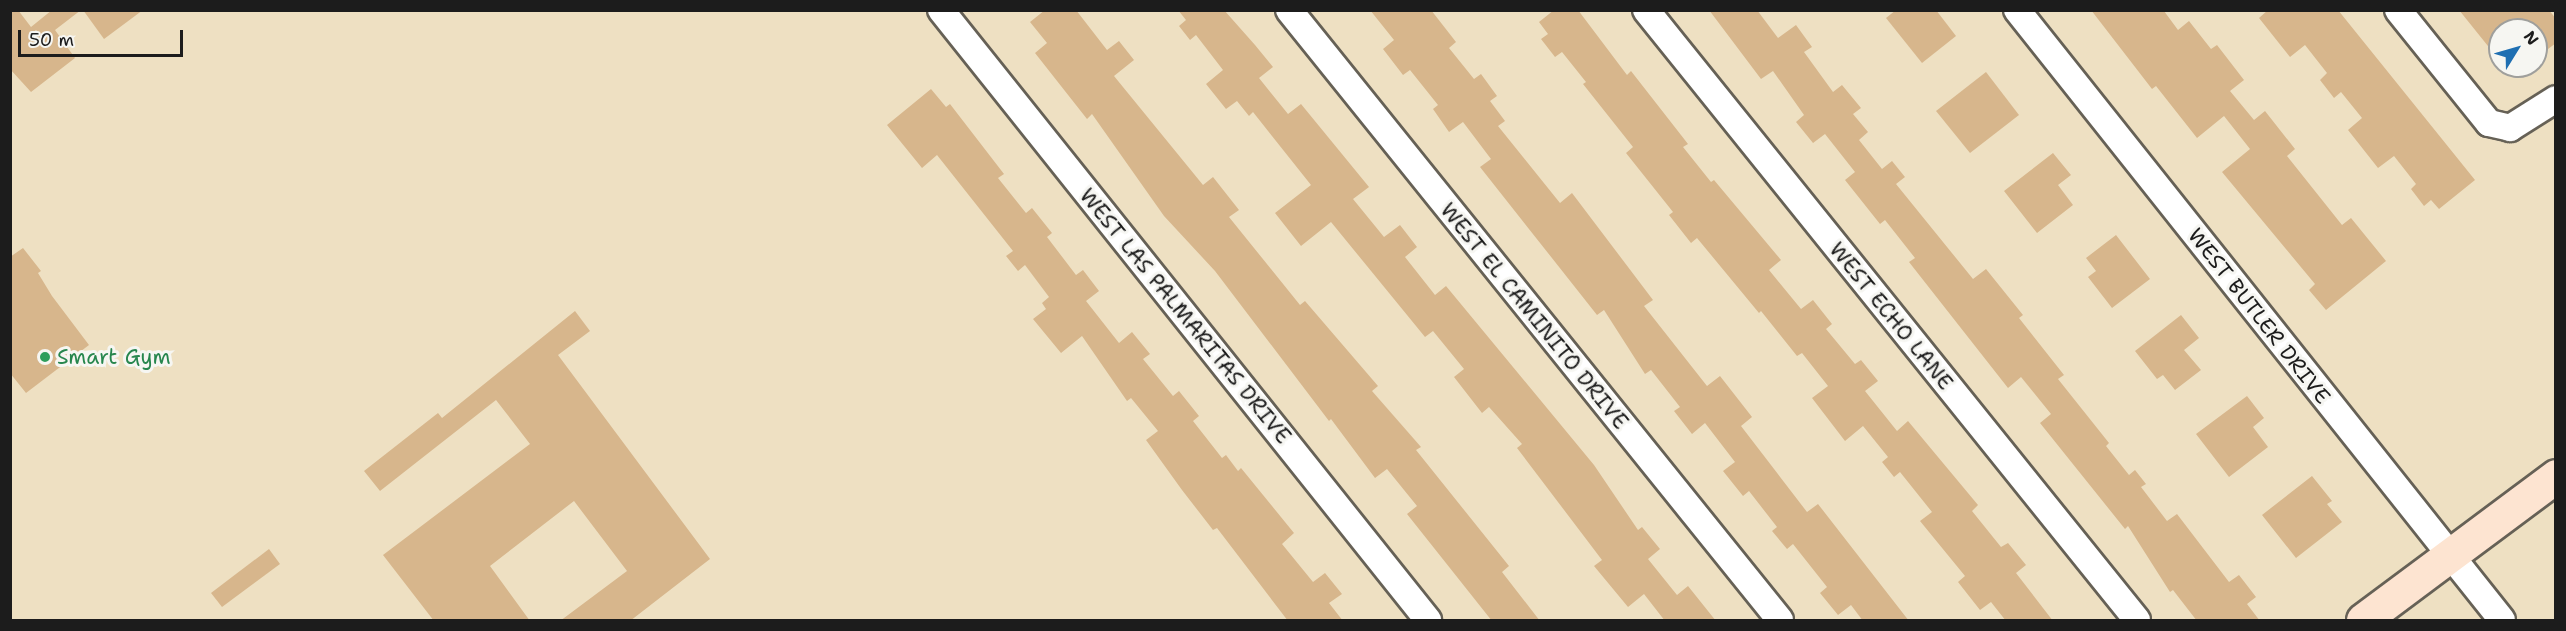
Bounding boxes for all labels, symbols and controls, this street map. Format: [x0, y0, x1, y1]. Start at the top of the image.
scale bar [21, 18, 186, 56]
north arrow [2488, 18, 2548, 78]
text: N [2519, 27, 2543, 49]
text: 50 m [29, 28, 74, 52]
street label: WEST LAS PALMARITAS DRIVE [1074, 183, 1296, 449]
street label: WEST EL CAMINITO DRIVE [1435, 198, 1633, 434]
street label: WEST BUTLER DRIVE [2183, 223, 2335, 409]
street label: WEST ECHO LANE [1824, 237, 1958, 395]
place label: Smart Gym [57, 344, 171, 370]
marker: Smart Gym [38, 350, 52, 364]

